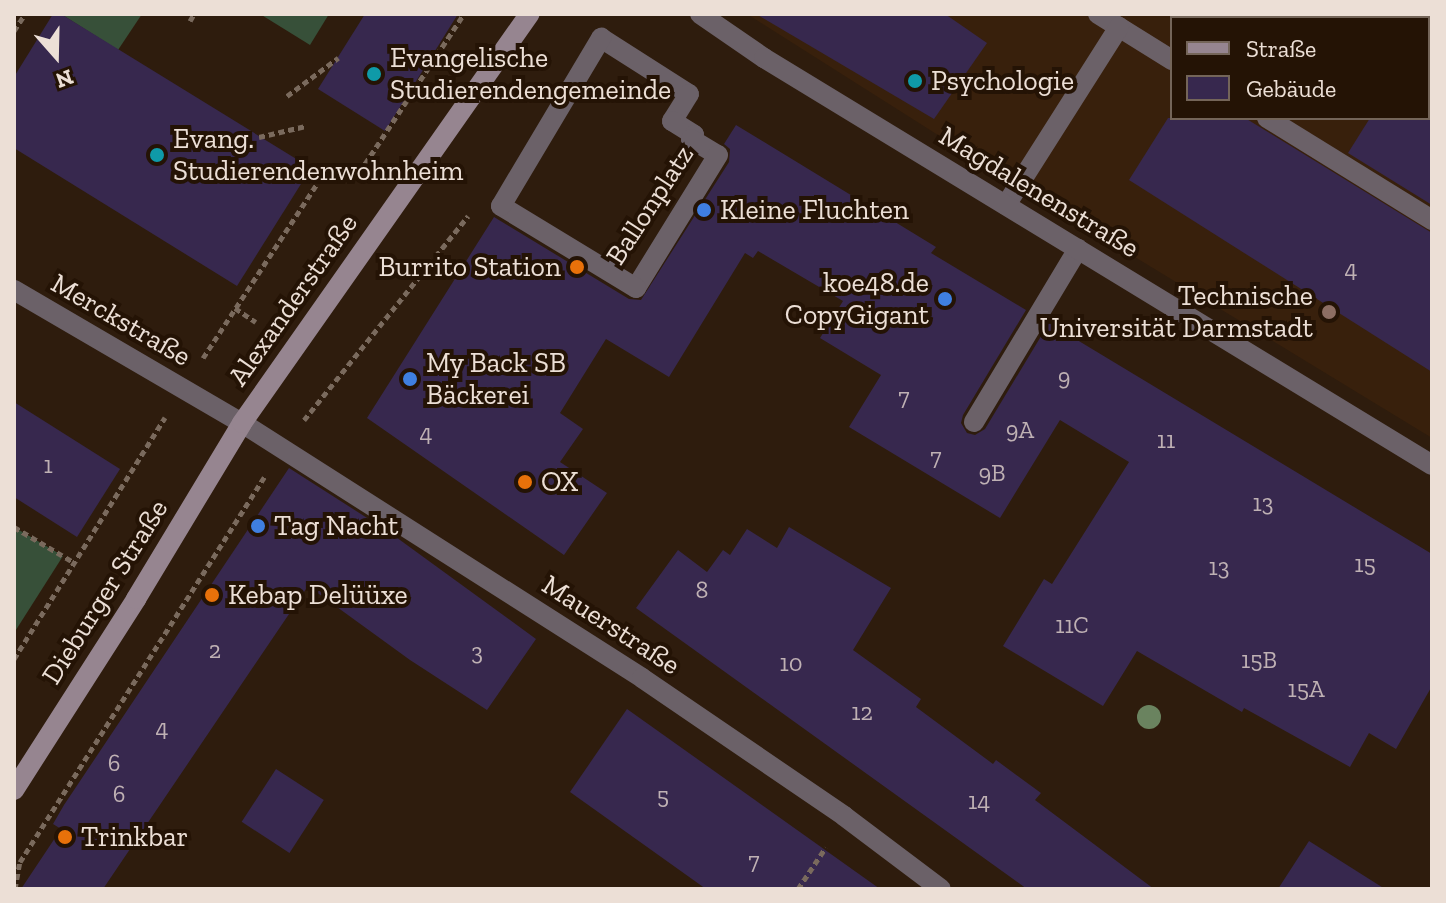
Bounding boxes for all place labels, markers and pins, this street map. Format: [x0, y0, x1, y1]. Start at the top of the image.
place label: Evangelische Studierendengemeinde [390, 41, 671, 107]
place label: Psychologie [931, 64, 1074, 98]
marker: Evangelische Studierendengemeinde [365, 65, 383, 83]
marker: Psychologie [906, 72, 924, 90]
place label: Evang. Studierendenwohnheim [173, 122, 463, 188]
marker: Evang. Studierendenwohnheim [148, 146, 166, 164]
place label: Kleine Fluchten [720, 193, 909, 227]
marker: Kleine Fluchten [695, 201, 713, 219]
place label: Burrito Station [378, 250, 561, 284]
marker: Burrito Station [568, 258, 586, 276]
place label: koe48.de CopyGigant [785, 266, 929, 332]
place label: Technische Universität Darmstadt [1040, 279, 1313, 345]
marker: koe48.de CopyGigant [936, 290, 954, 308]
marker: Technische Universität Darmstadt [1320, 303, 1338, 321]
place label: My Back SB Bäckerei [426, 346, 567, 412]
marker: My Back SB Bäckerei [401, 370, 419, 388]
place label: OX [541, 465, 578, 499]
marker: OX [516, 473, 534, 491]
place label: Tag Nacht [274, 509, 398, 543]
marker: Tag Nacht [249, 517, 267, 535]
place label: Kebap Delüüxe [228, 578, 408, 612]
marker: Kebap Delüüxe [203, 586, 221, 604]
place label: Trinkbar [81, 820, 188, 854]
marker: Trinkbar [56, 828, 74, 846]

